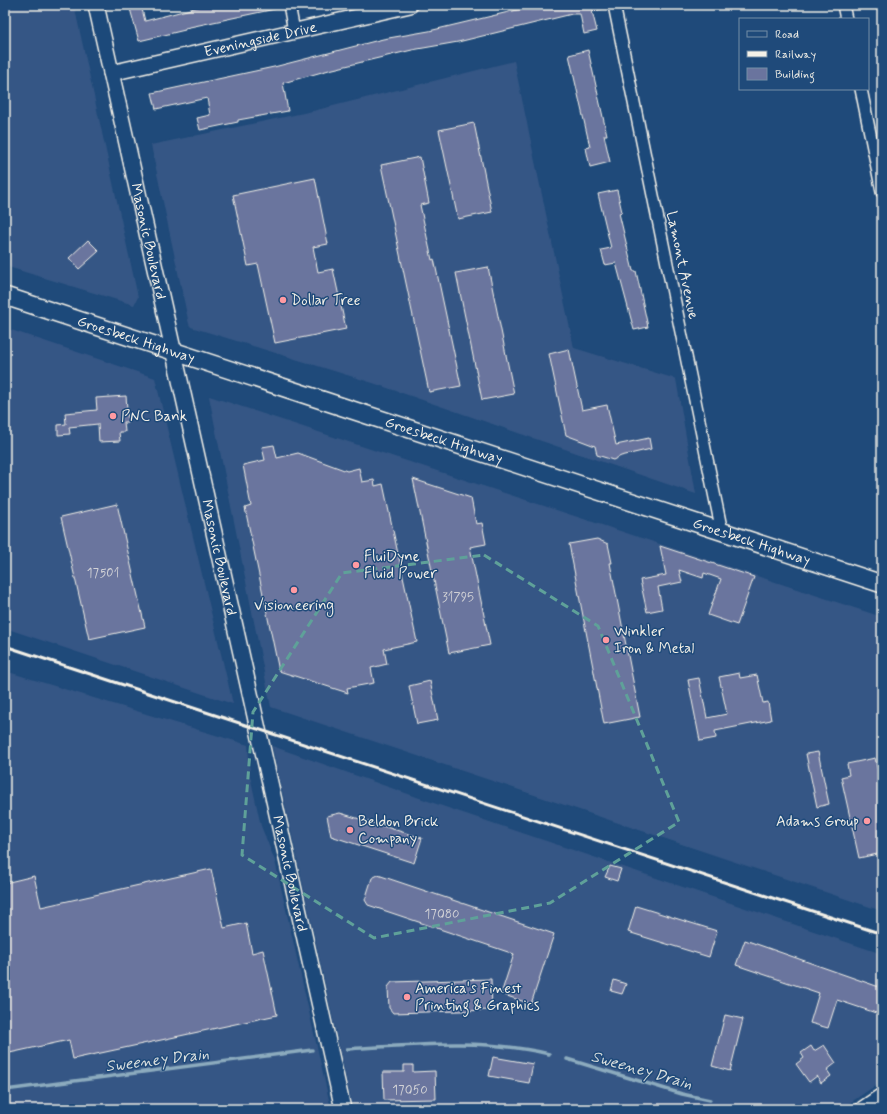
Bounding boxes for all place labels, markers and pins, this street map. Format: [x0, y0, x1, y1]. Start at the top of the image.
place label: Dollar Tree [291, 291, 361, 311]
marker: Dollar Tree [278, 295, 288, 305]
place label: PNC Bank [121, 407, 187, 427]
marker: PNC Bank [108, 411, 118, 421]
place label: FluiDyne Fluid Power [364, 547, 437, 584]
marker: FluiDyne Fluid Power [351, 560, 361, 570]
marker: Visioneering [289, 585, 299, 595]
place label: Visioneering [254, 596, 334, 617]
place label: Winkler Iron & Metal [614, 622, 694, 659]
marker: Winkler Iron & Metal [601, 635, 611, 645]
place label: Beldon Brick Company [358, 812, 439, 849]
place label: Adams Group [776, 812, 859, 832]
marker: Adams Group [862, 816, 872, 826]
marker: Beldon Brick Company [345, 825, 355, 835]
place label: America's Finest Printing & Graphics [415, 979, 540, 1017]
marker: America's Finest Printing & Graphics [402, 992, 412, 1002]

